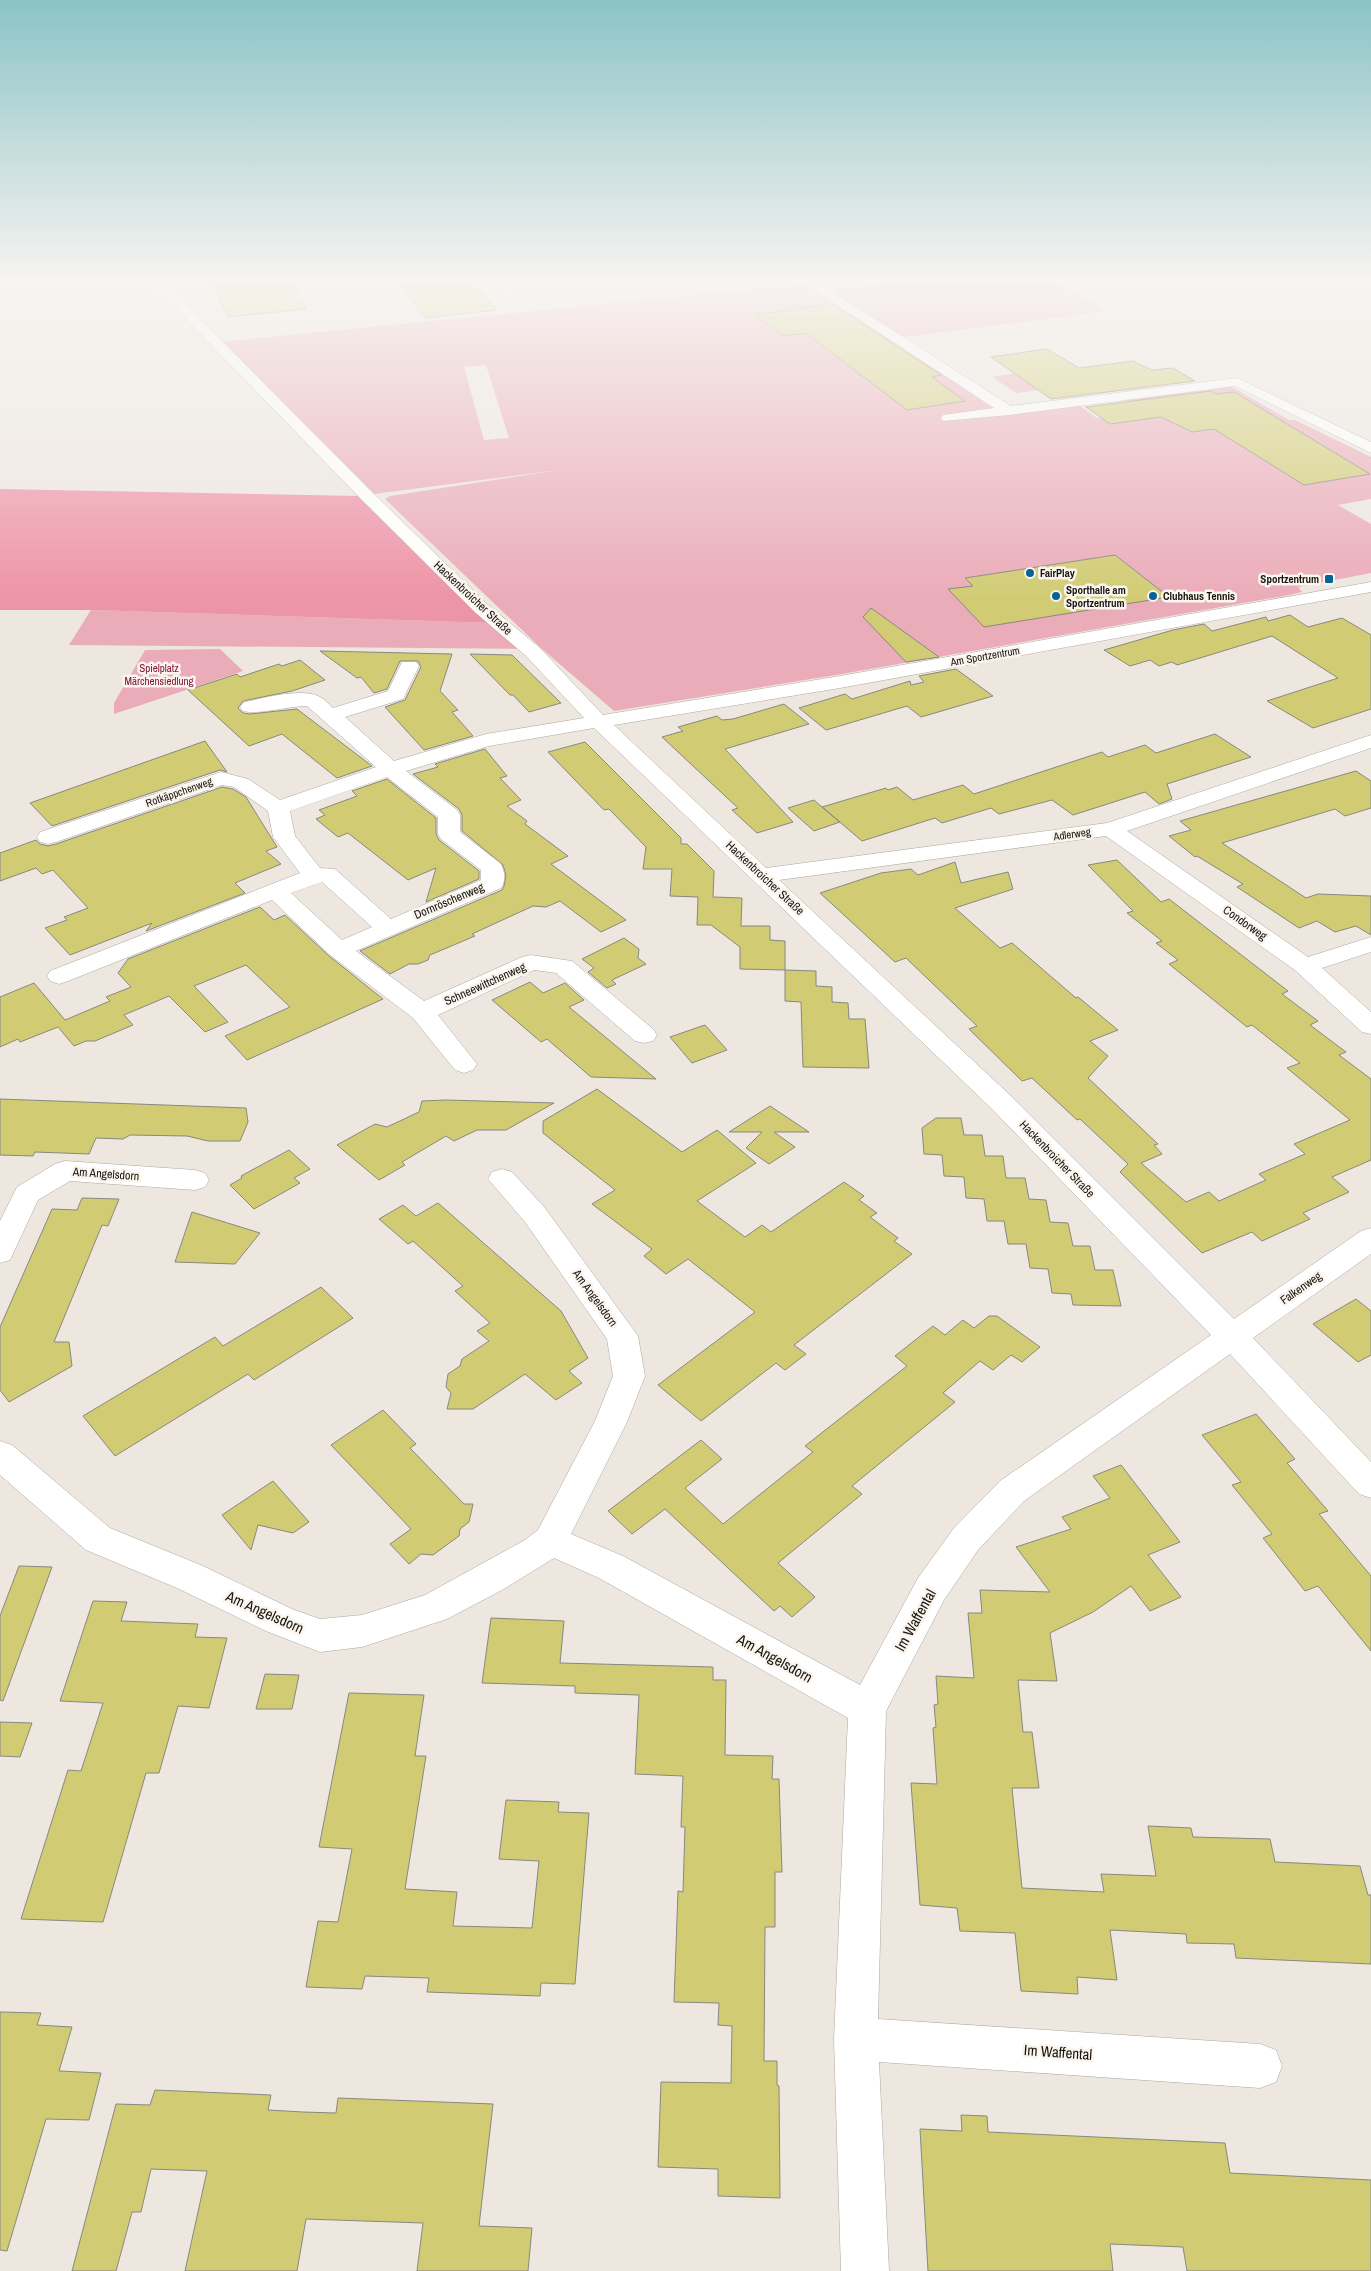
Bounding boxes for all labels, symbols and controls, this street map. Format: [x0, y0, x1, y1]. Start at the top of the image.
street label: Hackenbroicher Straße [430, 557, 516, 639]
place label: FairPlay [1040, 566, 1075, 580]
marker: FairPlay [1024, 567, 1036, 579]
place label: Sportzentrum [1260, 572, 1319, 586]
marker: Sportzentrum [1323, 573, 1335, 585]
place label: Sporthalle am Sportzentrum [1066, 583, 1126, 610]
place label: Clubhaus Tennis [1163, 589, 1235, 603]
marker: Sporthalle am Sportzentrum [1050, 590, 1062, 602]
marker: Clubhaus Tennis [1147, 590, 1159, 602]
street label: Am Sportzentrum [948, 643, 1021, 669]
park label: Spielplatz Märchensiedlung [124, 661, 194, 688]
street label: Rotkäppchenweg [144, 774, 214, 810]
street label: Adlerweg [1051, 824, 1092, 844]
street label: Hackenbroicher Straße [722, 837, 808, 919]
street label: Dornröschenweg [412, 879, 487, 923]
street label: Condorweg [1220, 902, 1271, 944]
street label: Schneewittchenweg [442, 959, 529, 1009]
street label: Hackenbroicher Straße [1016, 1117, 1098, 1201]
street label: Am Angelsdorn [71, 1164, 140, 1184]
street label: Am Angelsdorn [568, 1265, 621, 1330]
street label: Falkenweg [1277, 1268, 1325, 1308]
street label: Am Angelsdorn [222, 1585, 307, 1639]
street label: Im Waffental [889, 1585, 941, 1655]
street label: Am Angelsdorn [733, 1628, 817, 1687]
street label: Im Waffental [1023, 2039, 1093, 2065]

